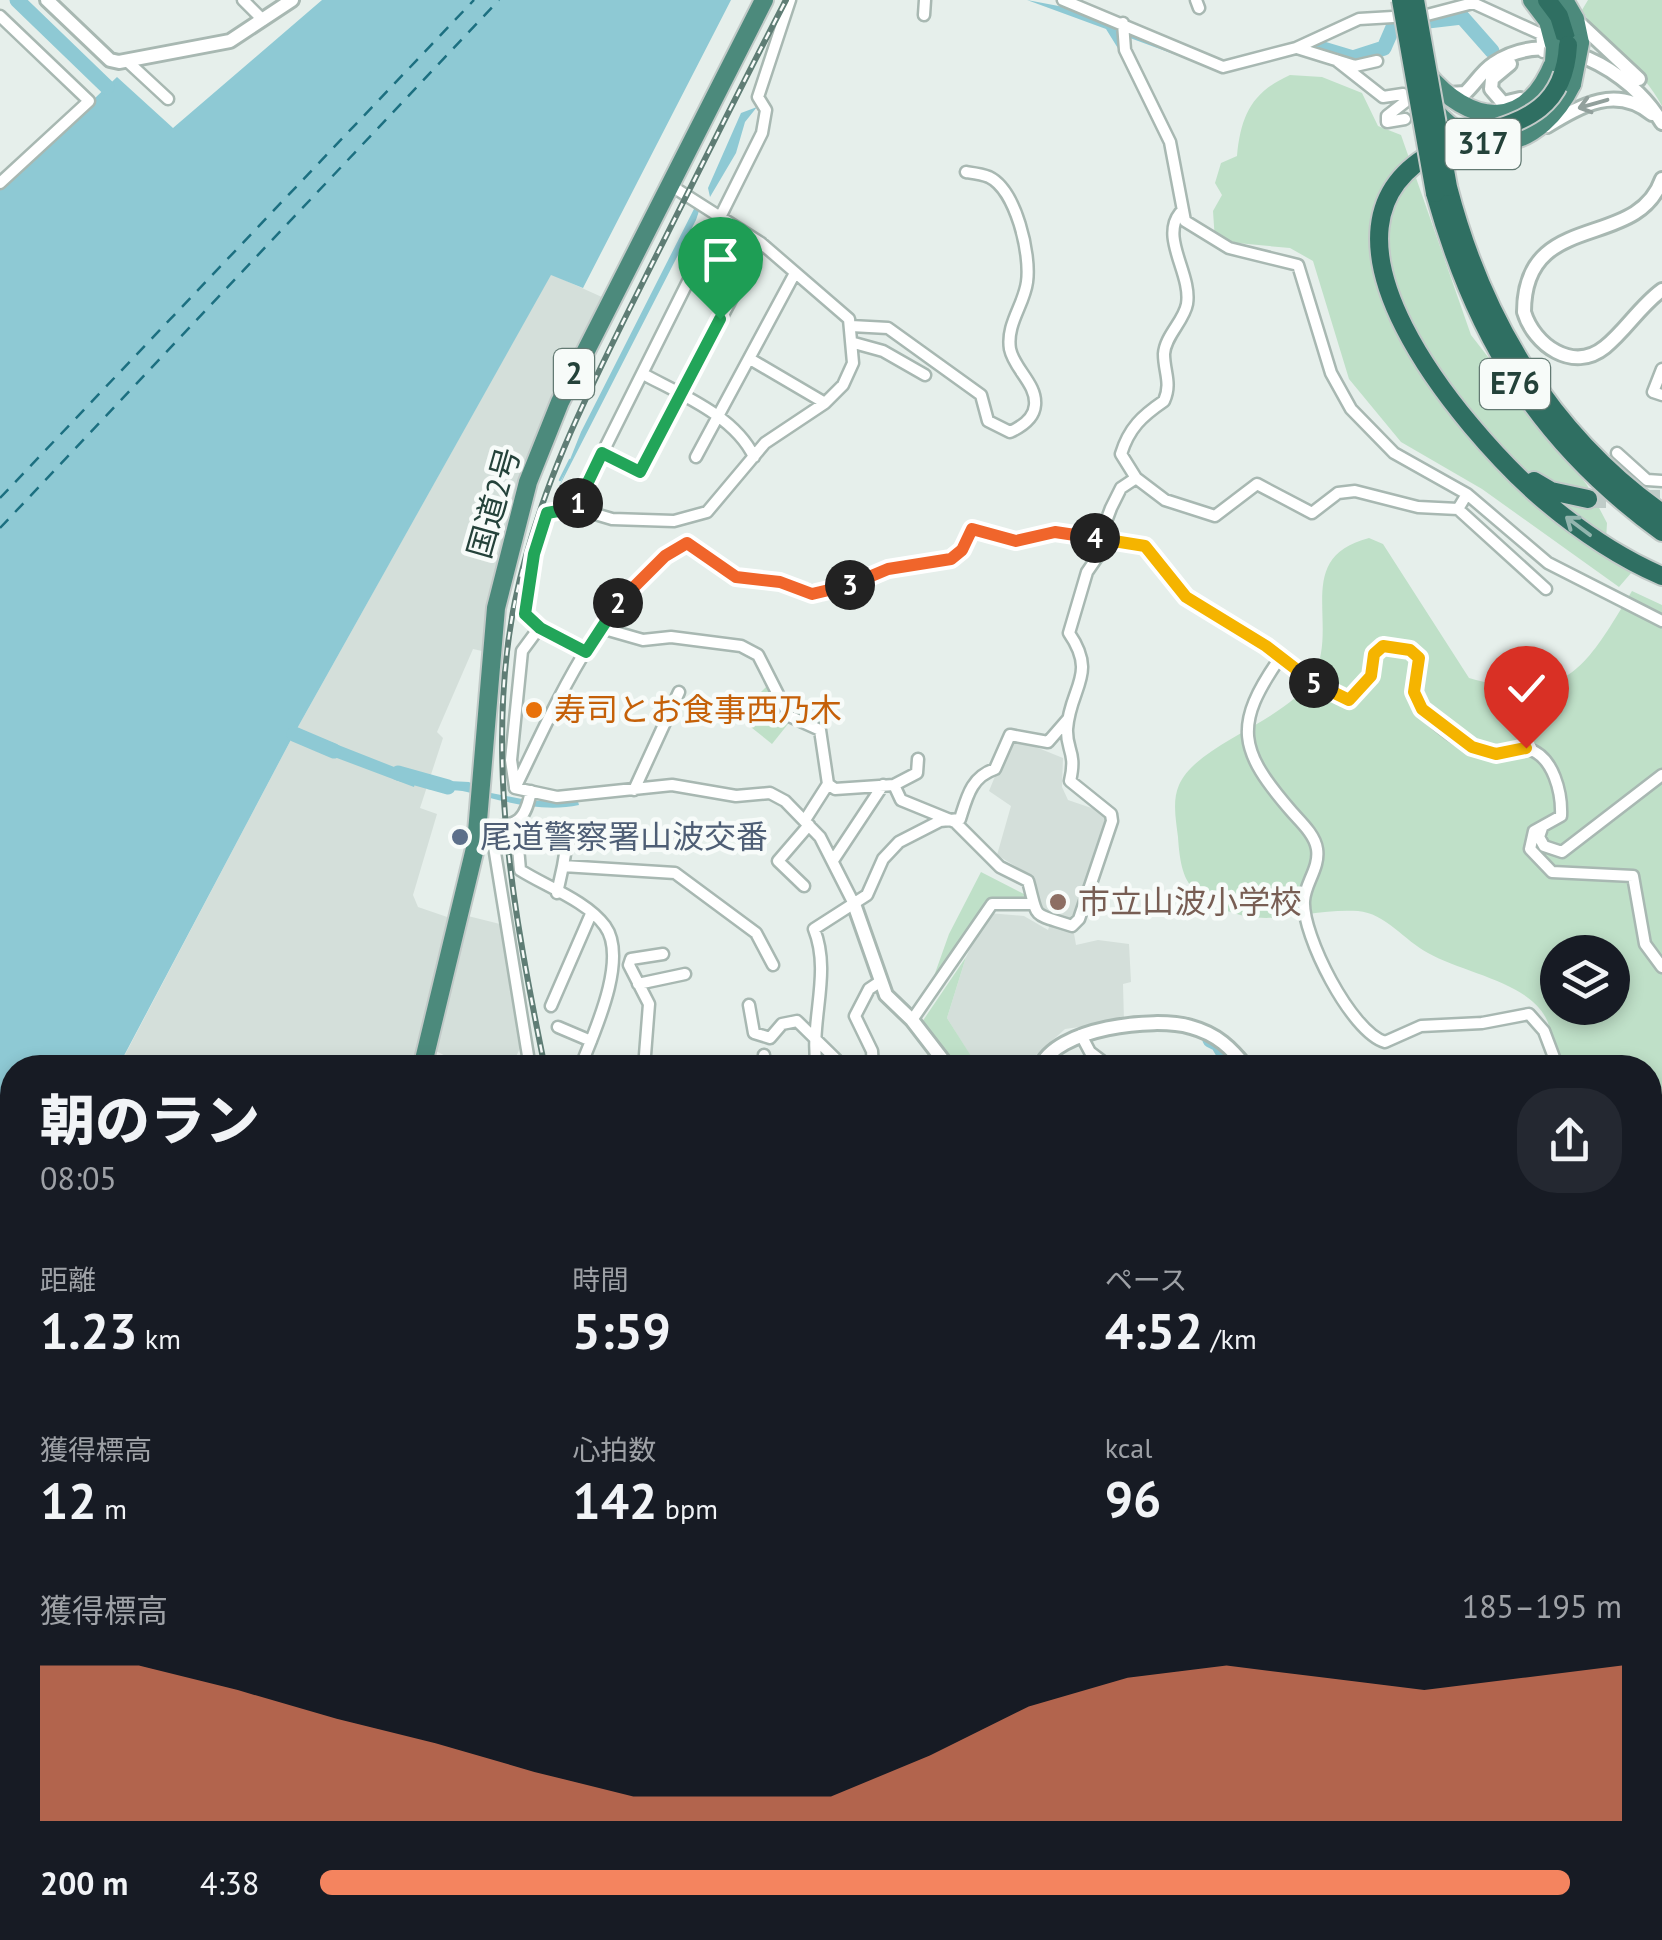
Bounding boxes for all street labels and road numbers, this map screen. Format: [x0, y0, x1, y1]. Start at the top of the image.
road number: 317 [1446, 119, 1520, 169]
road number: 2 [554, 349, 594, 399]
road number: E76 [1480, 359, 1550, 409]
street label: 国道2号 [457, 442, 529, 563]

